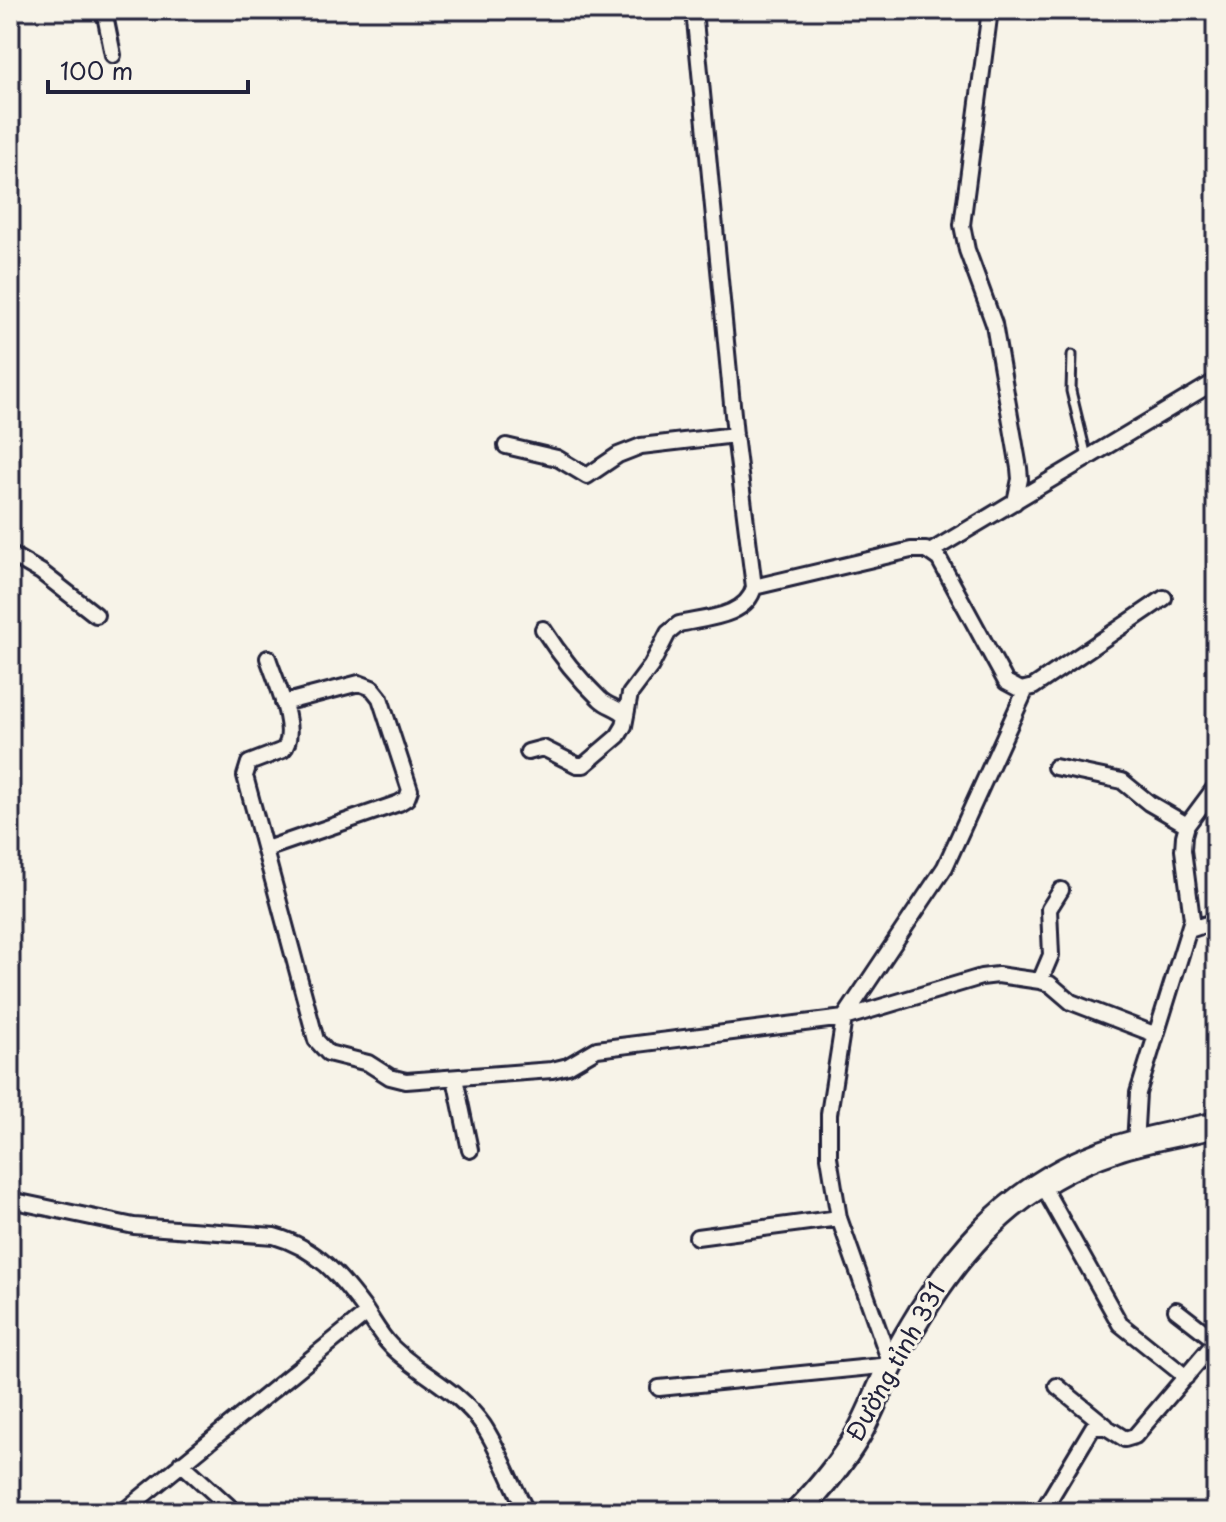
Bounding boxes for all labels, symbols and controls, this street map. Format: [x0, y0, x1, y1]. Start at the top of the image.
scale bar [48, 44, 248, 94]
text: 100 m [60, 52, 133, 88]
street label: Đường tỉnh 331 [836, 1275, 953, 1447]

